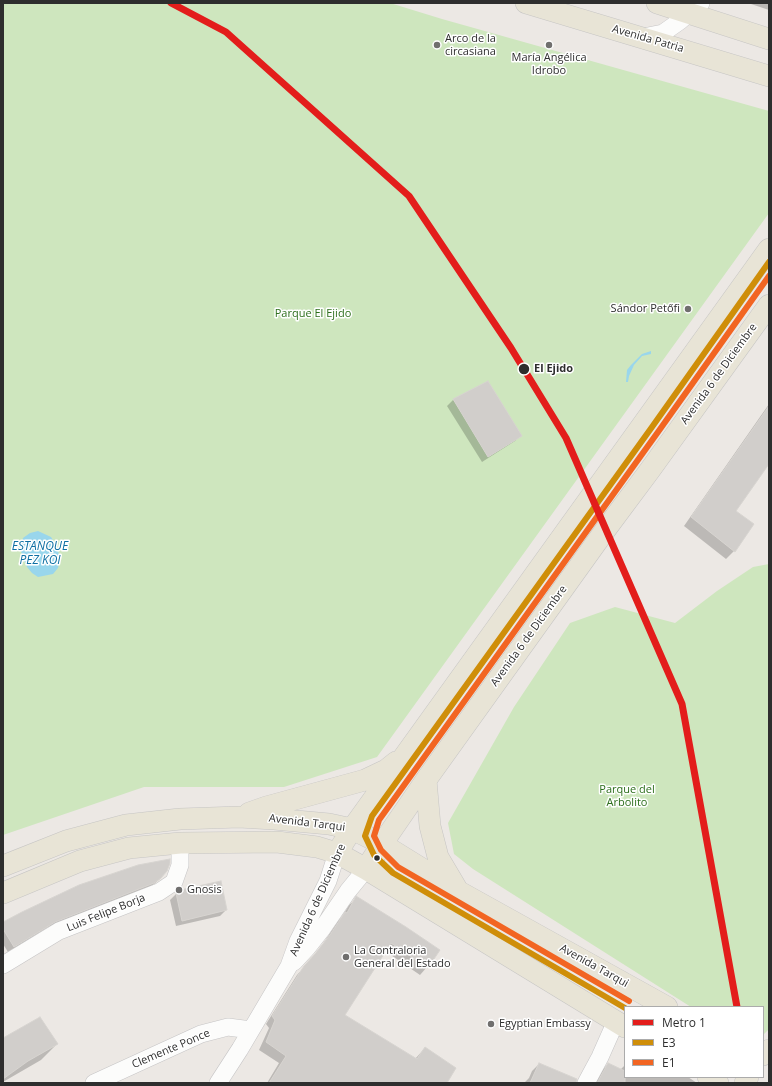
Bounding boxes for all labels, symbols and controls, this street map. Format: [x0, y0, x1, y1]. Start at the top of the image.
street label: Avenida Patria [611, 22, 685, 56]
place label: Arco de la circasiana [445, 32, 496, 58]
marker: Arco de la circasiana [432, 40, 442, 50]
marker: María Angélica Idrobo [544, 40, 554, 50]
place label: María Angélica Idrobo [511, 51, 587, 77]
place label: Sándor Petőfi [611, 302, 680, 316]
marker: Sándor Petőfi [683, 304, 693, 314]
park label: Parque El Ejido [275, 307, 351, 321]
street label: Avenida 6 de Diciembre [678, 321, 760, 427]
marker: El Ejido [517, 362, 531, 376]
place label: El Ejido [534, 362, 573, 376]
water label: ESTANQUE PEZ KOI [12, 540, 68, 568]
street label: Avenida 6 de Diciembre [488, 583, 570, 689]
park label: Parque del Arbolito [599, 783, 655, 809]
street label: Avenida Tarqui [268, 812, 346, 834]
street label: Avenida 6 de Diciembre [287, 842, 349, 958]
unlabelled marker [372, 853, 382, 863]
place label: Gnosis [187, 883, 222, 897]
marker: Gnosis [174, 885, 184, 895]
street label: Luis Felipe Borja [65, 891, 147, 935]
street label: Avenida Tarqui [557, 942, 631, 990]
place label: La Contraloria General del Estado [354, 944, 451, 970]
marker: La Contraloria General del Estado [341, 952, 351, 962]
legend [624, 1006, 764, 1078]
text: Metro 1 [662, 1014, 706, 1031]
place label: Egyptian Embassy [499, 1017, 591, 1031]
marker: Egyptian Embassy [486, 1019, 496, 1029]
street label: Clemente Ponce [130, 1027, 212, 1071]
text: E3 [662, 1034, 676, 1051]
text: E1 [662, 1054, 676, 1071]

